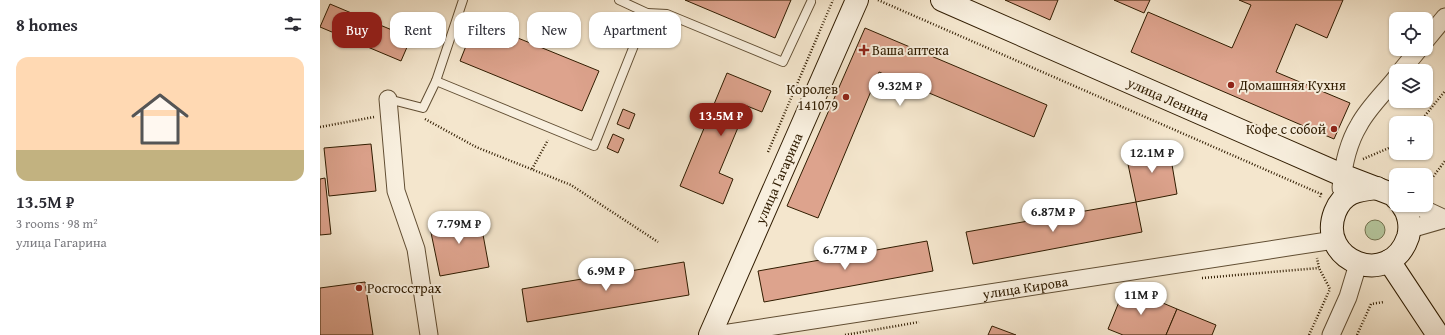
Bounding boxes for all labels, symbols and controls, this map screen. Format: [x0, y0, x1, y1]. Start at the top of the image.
text: 8 homes [16, 12, 78, 37]
chip: Buy [332, 12, 382, 48]
chip: Rent [390, 12, 446, 48]
chip: Filters [454, 12, 519, 48]
chip: New [527, 12, 581, 48]
chip: Apartment [589, 12, 681, 48]
map controls [1389, 12, 1433, 212]
button: locate [1389, 12, 1433, 56]
icon: filters [282, 13, 304, 35]
place label: Ваша аптека [872, 40, 949, 60]
marker: Ваша аптека [859, 45, 869, 55]
button: layers [1389, 64, 1433, 108]
street label: улица Ленина [1123, 72, 1213, 126]
pin: 9.32M ₽ [863, 73, 937, 107]
place label: Домашняя Кухня [1238, 75, 1346, 95]
text: 9.32M ₽ [878, 76, 922, 95]
place label: Королев 141079 [786, 79, 838, 115]
marker: Домашняя Кухня [1226, 80, 1236, 90]
icon: home [124, 83, 196, 155]
marker: Королев 141079 [841, 92, 851, 102]
pin: 13.5M ₽ [684, 103, 758, 137]
text: 13.5M ₽ [699, 106, 743, 125]
button: + [1389, 116, 1433, 160]
place label: Кофе с собой [1246, 119, 1326, 139]
marker: Кофе с собой [1329, 124, 1339, 134]
street label: улица Гагарина [750, 129, 808, 228]
pin: 12.1M ₽ [1115, 140, 1189, 174]
text: 12.1M ₽ [1130, 143, 1174, 162]
button: − [1389, 168, 1433, 212]
text: 13.5M ₽ [16, 189, 74, 214]
pin: 6.87M ₽ [1016, 199, 1090, 233]
text: 6.87M ₽ [1031, 202, 1075, 221]
pin: 7.79M ₽ [422, 211, 496, 245]
text: 3 rooms · 98 m² [16, 214, 98, 233]
text: 7.79M ₽ [437, 214, 481, 233]
text: улица Гагарина [16, 233, 107, 252]
pin: 6.77M ₽ [808, 237, 882, 271]
text: 6.77M ₽ [823, 240, 867, 259]
pin: 6.9M ₽ [573, 258, 639, 292]
text: 6.9M ₽ [587, 261, 625, 280]
street label: улица Кирова [980, 271, 1070, 304]
place label: Росгосстрах [367, 278, 442, 298]
pin: 11M ₽ [1113, 282, 1169, 316]
marker: Росгосстрах [354, 283, 364, 293]
text: 11M ₽ [1124, 285, 1158, 304]

